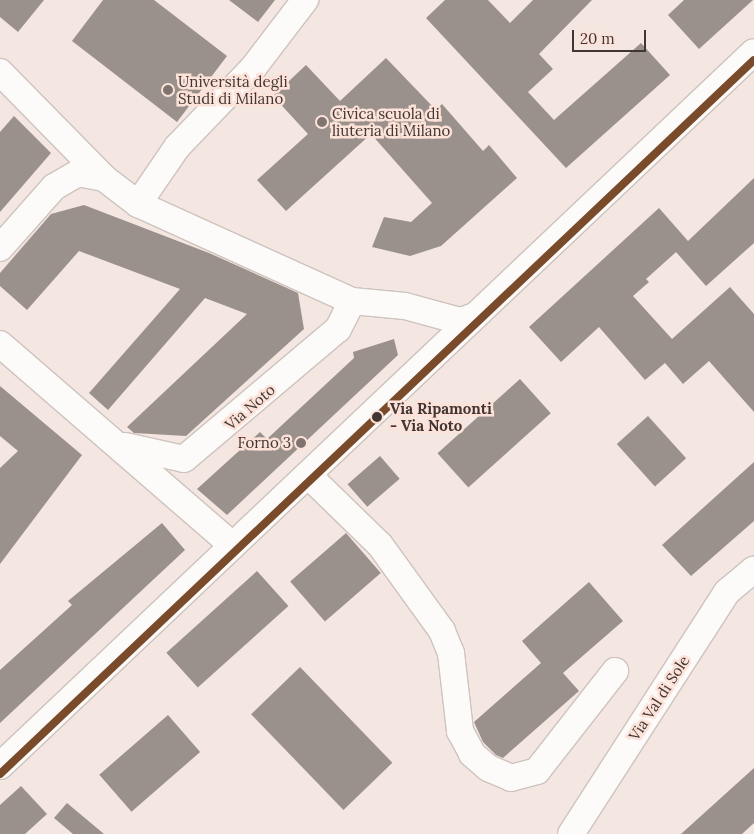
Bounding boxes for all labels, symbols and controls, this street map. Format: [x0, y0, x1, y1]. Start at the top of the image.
scale bar [574, 20, 648, 52]
text: 20 m [580, 29, 615, 48]
place label: Università degli Studi di Milano [178, 72, 288, 107]
marker: Università degli Studi di Milano [162, 84, 174, 96]
place label: Civica scuola di liuteria di Milano [332, 104, 450, 139]
marker: Civica scuola di liuteria di Milano [316, 116, 328, 128]
street label: Via Noto [221, 380, 279, 434]
place label: Via Ripamonti - Via Noto [390, 399, 492, 434]
marker: Via Ripamonti - Via Noto [368, 408, 386, 426]
place label: Forno 3 [238, 434, 291, 452]
marker: Forno 3 [295, 437, 307, 449]
street label: Via Val di Sole [625, 652, 693, 744]

